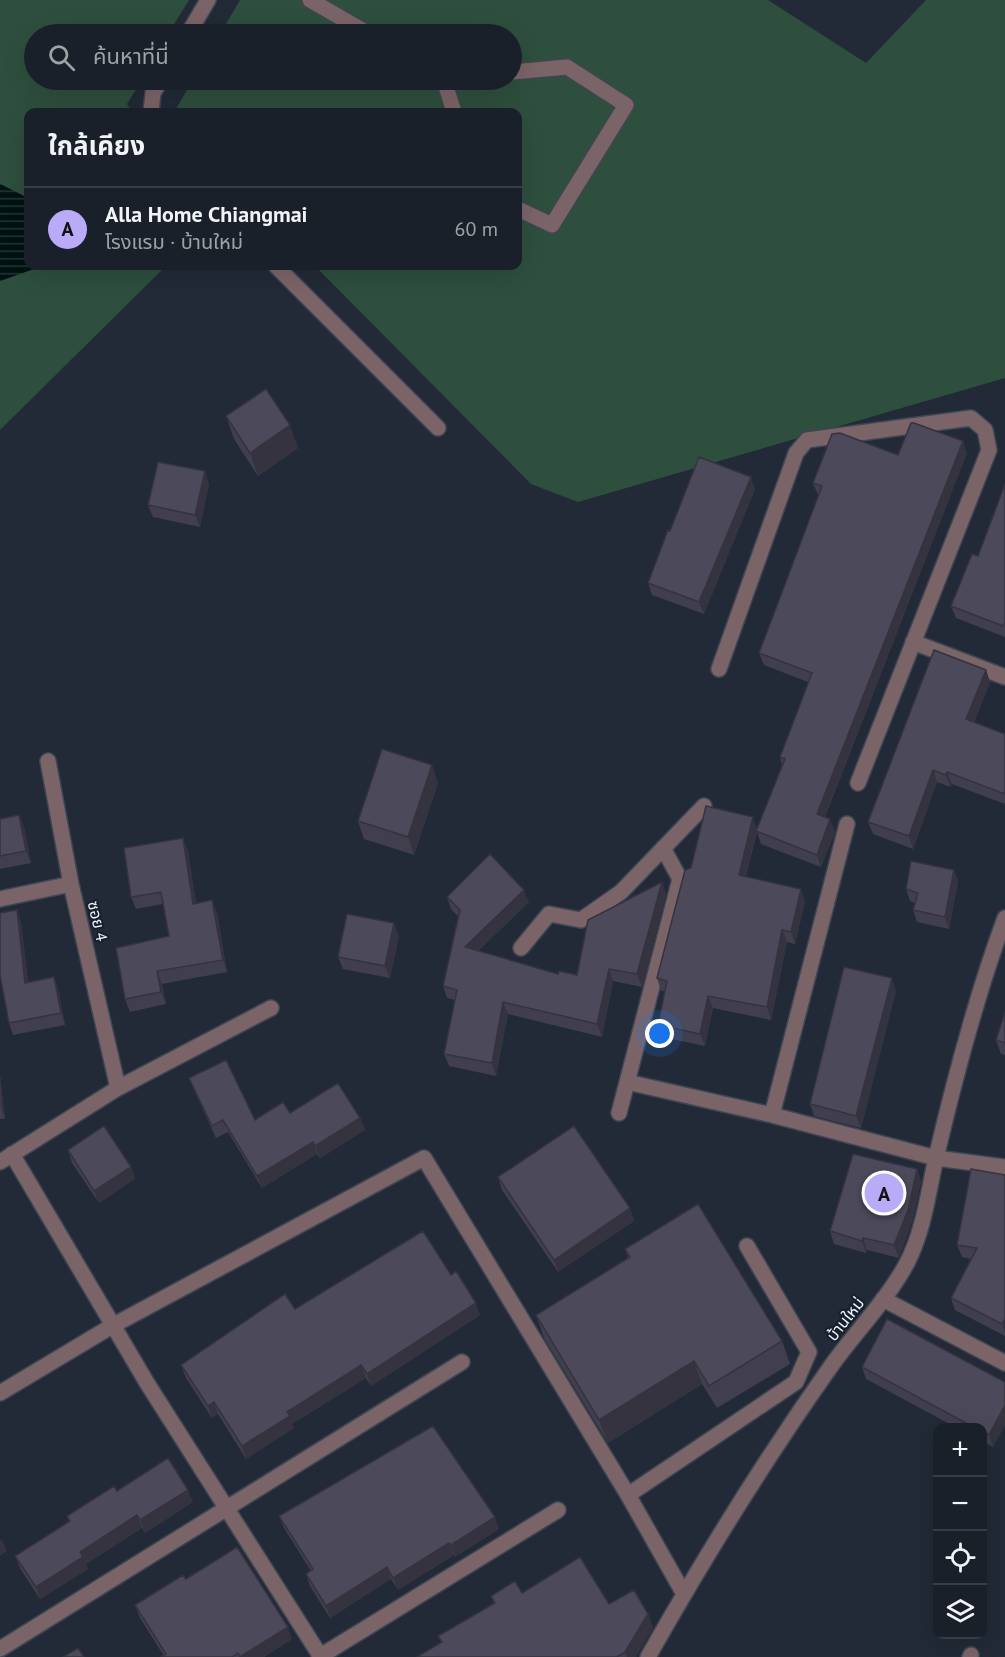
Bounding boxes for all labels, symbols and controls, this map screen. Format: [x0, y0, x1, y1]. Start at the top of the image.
search box [24, 24, 522, 90]
icon: search [45, 41, 78, 74]
text: ค้นหาที่นี่ [93, 42, 169, 70]
text: ใกล้เคียง [48, 129, 145, 162]
text: Alla Home Chiangmai [105, 200, 307, 228]
text: A [61, 216, 74, 242]
text: 60 m [455, 216, 498, 242]
text: โรงแรม · บ้านใหม่ [105, 229, 243, 255]
street label: ซอย 4 [84, 899, 112, 943]
your location [645, 1019, 674, 1048]
pin: A [864, 1170, 904, 1216]
street label: บ้านใหม่ [822, 1293, 868, 1345]
map controls [933, 1423, 987, 1639]
button: + [933, 1423, 987, 1477]
button: − [933, 1477, 987, 1531]
button: locate [933, 1531, 987, 1585]
button: layers [933, 1585, 987, 1639]

